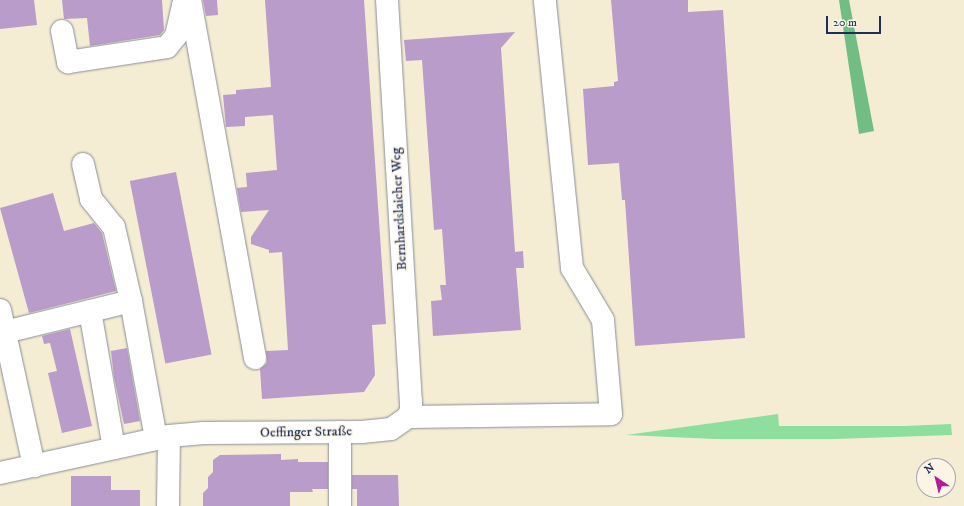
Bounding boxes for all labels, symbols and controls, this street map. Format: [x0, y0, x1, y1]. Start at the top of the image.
scale bar [828, 8, 883, 34]
text: 20 m [833, 15, 857, 30]
street label: Bernhardslaicher Weg [387, 147, 411, 271]
street label: Oeffinger Straße [260, 423, 352, 441]
north arrow [916, 458, 956, 498]
text: N [922, 461, 937, 477]

